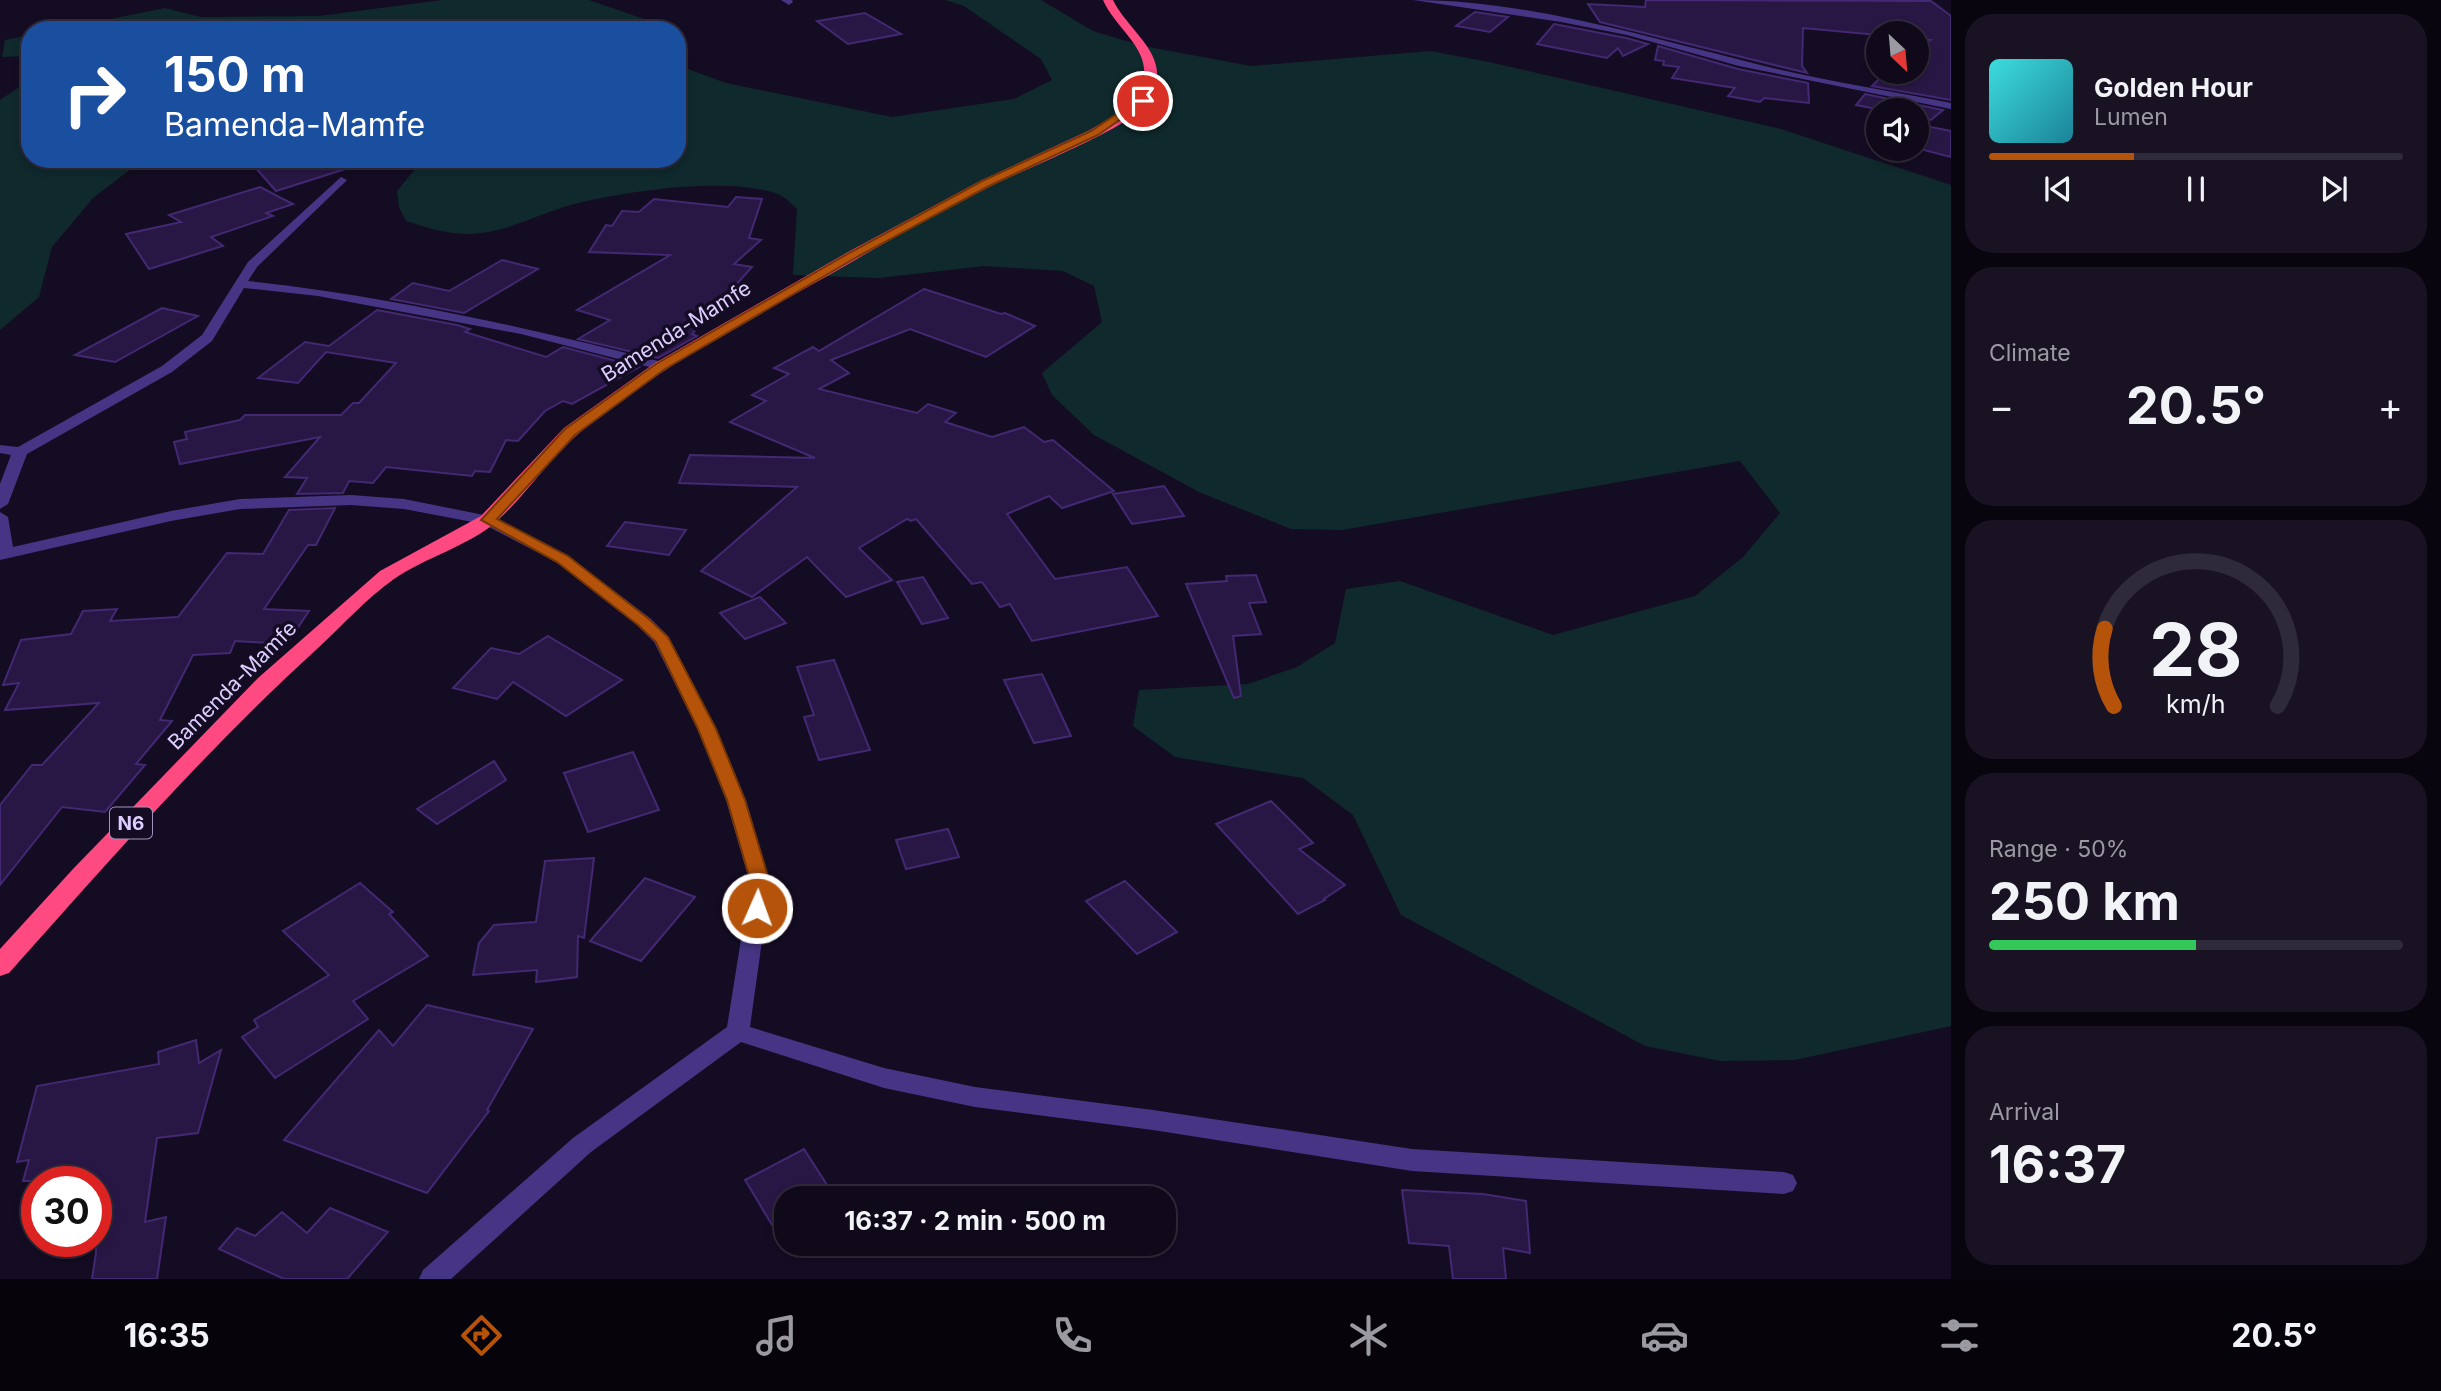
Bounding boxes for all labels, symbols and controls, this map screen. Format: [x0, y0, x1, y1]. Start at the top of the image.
north arrow [1866, 21, 1928, 84]
map controls [1866, 21, 1929, 161]
text: 150 m [164, 45, 306, 104]
icon: right [49, 49, 140, 140]
pin [1113, 71, 1173, 131]
text: Golden Hour [2094, 72, 2253, 103]
icon: arrive [1124, 82, 1162, 120]
button: sound [1866, 98, 1929, 161]
text: Lumen [2094, 103, 2168, 131]
text: Bamenda-Mamfe [164, 105, 425, 144]
icon: previous [2039, 170, 2077, 208]
icon: pause [2177, 170, 2215, 208]
icon: next [2315, 170, 2353, 208]
street label: Bamenda-Mamfe [597, 275, 755, 387]
text: Climate [1989, 339, 2071, 367]
text: 20.5° [2126, 374, 2266, 437]
text: − [1989, 383, 2014, 429]
text: + [2378, 383, 2403, 429]
text: 28 [2149, 605, 2243, 694]
street label: Bamenda-Mamfe [163, 616, 301, 754]
text: km/h [2166, 688, 2226, 718]
road number: N6 [110, 808, 152, 838]
text: Range · 50% [1989, 835, 2128, 863]
text: 250 km [1989, 870, 2180, 933]
position arrow [720, 871, 794, 945]
text: Arrival [1989, 1098, 2060, 1126]
text: 16:37 [1989, 1133, 2126, 1196]
speed limit sign: 30 [21, 1166, 112, 1257]
text: 16:37 · 2 min · 500 m [844, 1205, 1106, 1236]
icon: directions [457, 1311, 506, 1360]
icon: music [752, 1311, 801, 1360]
icon: phone [1048, 1311, 1097, 1360]
icon: climate [1344, 1311, 1393, 1360]
icon: car [1640, 1311, 1689, 1360]
icon: filters [1935, 1311, 1984, 1360]
text: 16:35 [123, 1316, 210, 1355]
text: 20.5° [2231, 1316, 2318, 1355]

